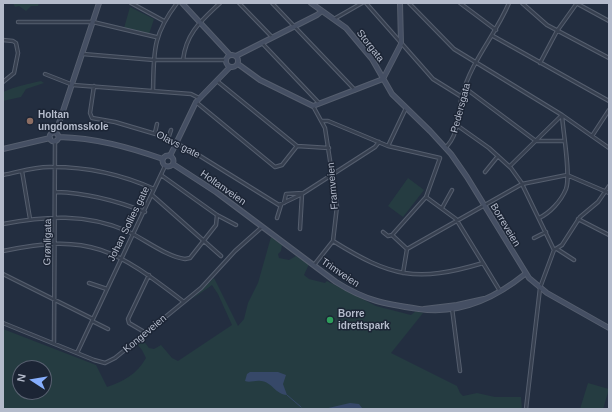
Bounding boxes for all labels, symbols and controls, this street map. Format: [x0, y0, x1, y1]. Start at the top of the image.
street label: Storgata [354, 27, 386, 65]
street label: Pedersgata [449, 82, 473, 134]
place label: Holtan ungdomsskole [38, 109, 109, 132]
marker: Holtan ungdomsskole [25, 116, 35, 126]
street label: Olavs gate [154, 129, 202, 161]
street label: Framveien [325, 162, 341, 210]
street label: Holtanveien [198, 168, 248, 208]
street label: Johan Sollies gate [106, 185, 152, 263]
street label: Borreveien [487, 201, 523, 249]
street label: Grønligata [42, 219, 54, 265]
street label: Trimveien [319, 256, 361, 290]
place label: Borre idrettspark [338, 308, 390, 332]
street label: Kongeveien [121, 312, 169, 356]
marker: Borre idrettspark [325, 315, 335, 325]
north arrow [12, 360, 52, 400]
text: N [15, 373, 28, 383]

